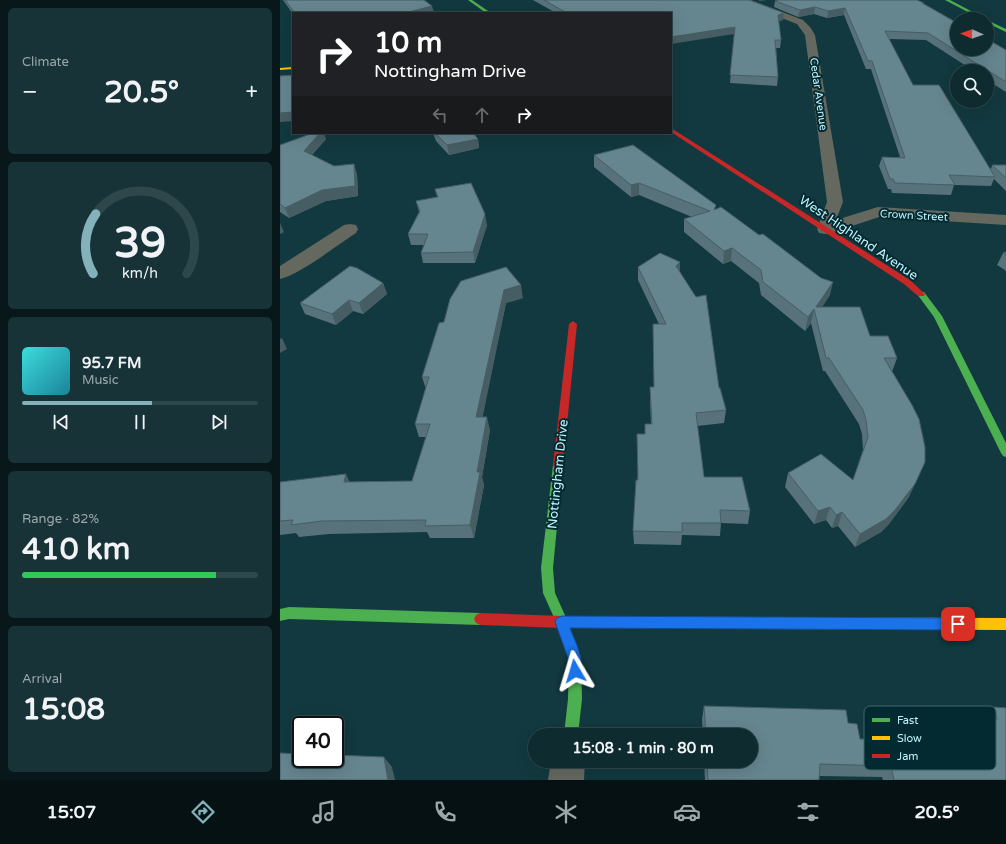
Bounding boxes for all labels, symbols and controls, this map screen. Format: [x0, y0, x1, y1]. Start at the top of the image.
north arrow [950, 12, 994, 56]
map controls [950, 12, 994, 108]
text: 10 m [374, 26, 442, 60]
icon: right [308, 28, 360, 80]
text: Climate [22, 54, 69, 70]
street label: Cedar Avenue [807, 57, 830, 131]
text: Nottingham Drive [374, 60, 526, 82]
button: search [950, 64, 994, 108]
text: 20.5° [104, 74, 179, 111]
text: − [22, 79, 38, 105]
text: + [246, 79, 258, 105]
icon: left [429, 104, 451, 126]
icon: ahead [471, 104, 493, 126]
icon: right [513, 104, 535, 126]
street label: West Highland Avenue [796, 192, 921, 284]
street label: Crown Street [880, 207, 948, 224]
text: 39 [114, 218, 166, 268]
text: km/h [122, 264, 158, 281]
text: 95.7 FM [82, 354, 141, 372]
text: Music [82, 372, 119, 388]
icon: previous [50, 411, 72, 433]
icon: pause [129, 411, 151, 433]
icon: next [208, 411, 230, 433]
street label: Nottingham Drive [544, 419, 572, 530]
text: Range · 82% [22, 511, 99, 527]
text: 410 km [22, 531, 130, 568]
pin [941, 607, 975, 641]
icon: arrive [947, 613, 969, 635]
position arrow [554, 650, 596, 692]
text: Arrival [22, 671, 62, 687]
text: 15:08 [22, 691, 105, 728]
legend [864, 706, 996, 770]
text: Fast [897, 714, 918, 727]
speed limit sign: 40 [292, 716, 344, 768]
text: Slow [897, 732, 922, 745]
text: 15:08 · 1 min · 80 m [572, 739, 714, 757]
text: Jam [897, 750, 918, 763]
icon: directions [189, 798, 217, 826]
icon: music [310, 798, 338, 826]
icon: phone [431, 798, 459, 826]
icon: climate [552, 798, 580, 826]
icon: car [673, 798, 701, 826]
icon: filters [794, 798, 822, 826]
text: 15:07 [46, 801, 96, 823]
text: 20.5° [914, 801, 960, 823]

